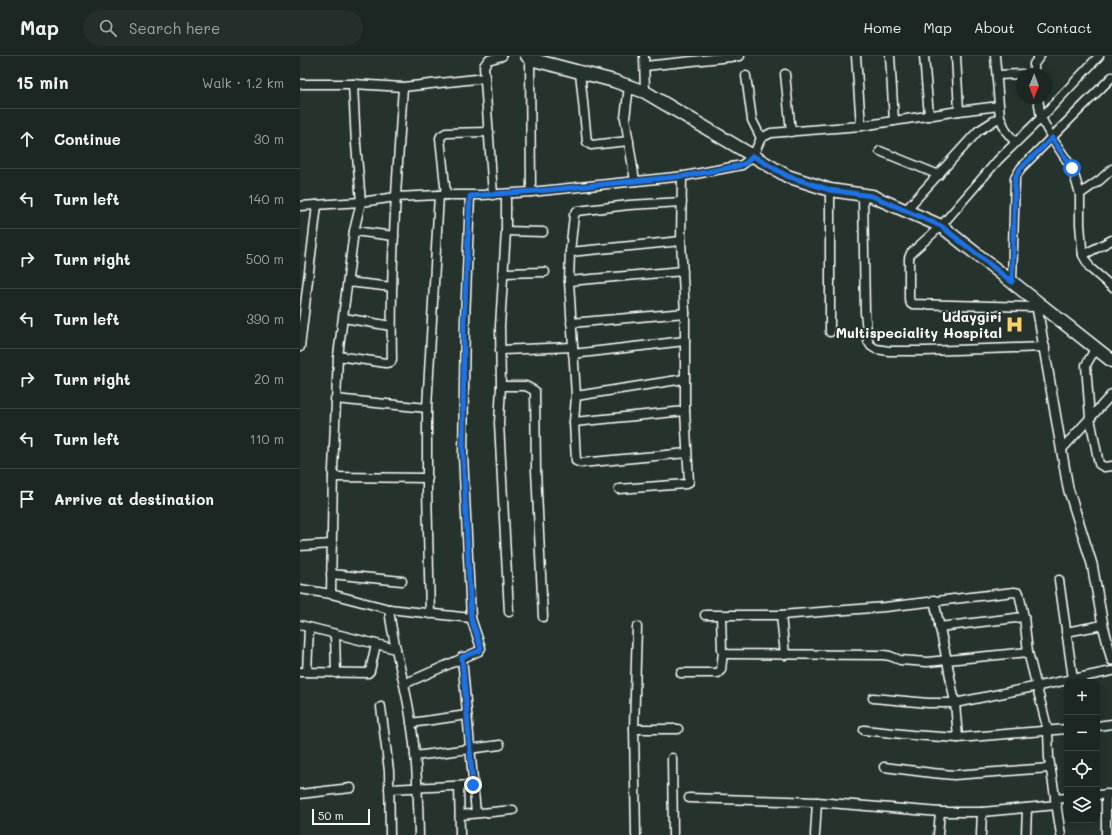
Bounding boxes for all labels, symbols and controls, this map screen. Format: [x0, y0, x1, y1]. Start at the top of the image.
search box [83, 10, 363, 46]
text: Map [20, 15, 59, 40]
icon: search [97, 17, 119, 39]
text: Search here [129, 18, 220, 38]
text: Home [863, 18, 901, 37]
text: Map [923, 18, 952, 37]
text: About [974, 18, 1015, 37]
text: Contact [1037, 18, 1092, 37]
north arrow [1016, 68, 1052, 104]
text: 15 min [16, 71, 69, 93]
text: Walk · 1.2 km [202, 74, 284, 91]
icon: ahead [16, 128, 38, 150]
text: Continue [54, 129, 121, 149]
text: 30 m [254, 130, 284, 147]
route start [1063, 159, 1081, 177]
icon: left [16, 188, 38, 210]
text: Turn left [54, 189, 119, 209]
text: 140 m [248, 190, 284, 207]
icon: right [16, 248, 38, 270]
text: Turn right [54, 249, 131, 269]
text: 500 m [246, 250, 284, 267]
place label: Udaygiri Multispeciality Hospital [836, 307, 1002, 342]
icon: left [16, 308, 38, 330]
text: Turn left [54, 309, 119, 329]
text: 390 m [246, 310, 284, 327]
hospital icon: Udaygiri Multispeciality Hospital [1005, 315, 1025, 335]
icon: right [16, 368, 38, 390]
text: Turn right [54, 369, 131, 389]
text: 20 m [254, 370, 284, 387]
icon: left [16, 428, 38, 450]
text: Turn left [54, 429, 119, 449]
text: 110 m [250, 430, 284, 447]
icon: arrive [16, 488, 38, 510]
text: Arrive at destination [54, 489, 214, 509]
map controls [1064, 679, 1100, 823]
button: + [1064, 679, 1100, 715]
button: − [1064, 715, 1100, 751]
button: locate [1064, 751, 1100, 787]
route end [464, 776, 482, 794]
button: layers [1064, 787, 1100, 823]
scale bar [312, 807, 370, 826]
text: 50 m [318, 808, 344, 823]

